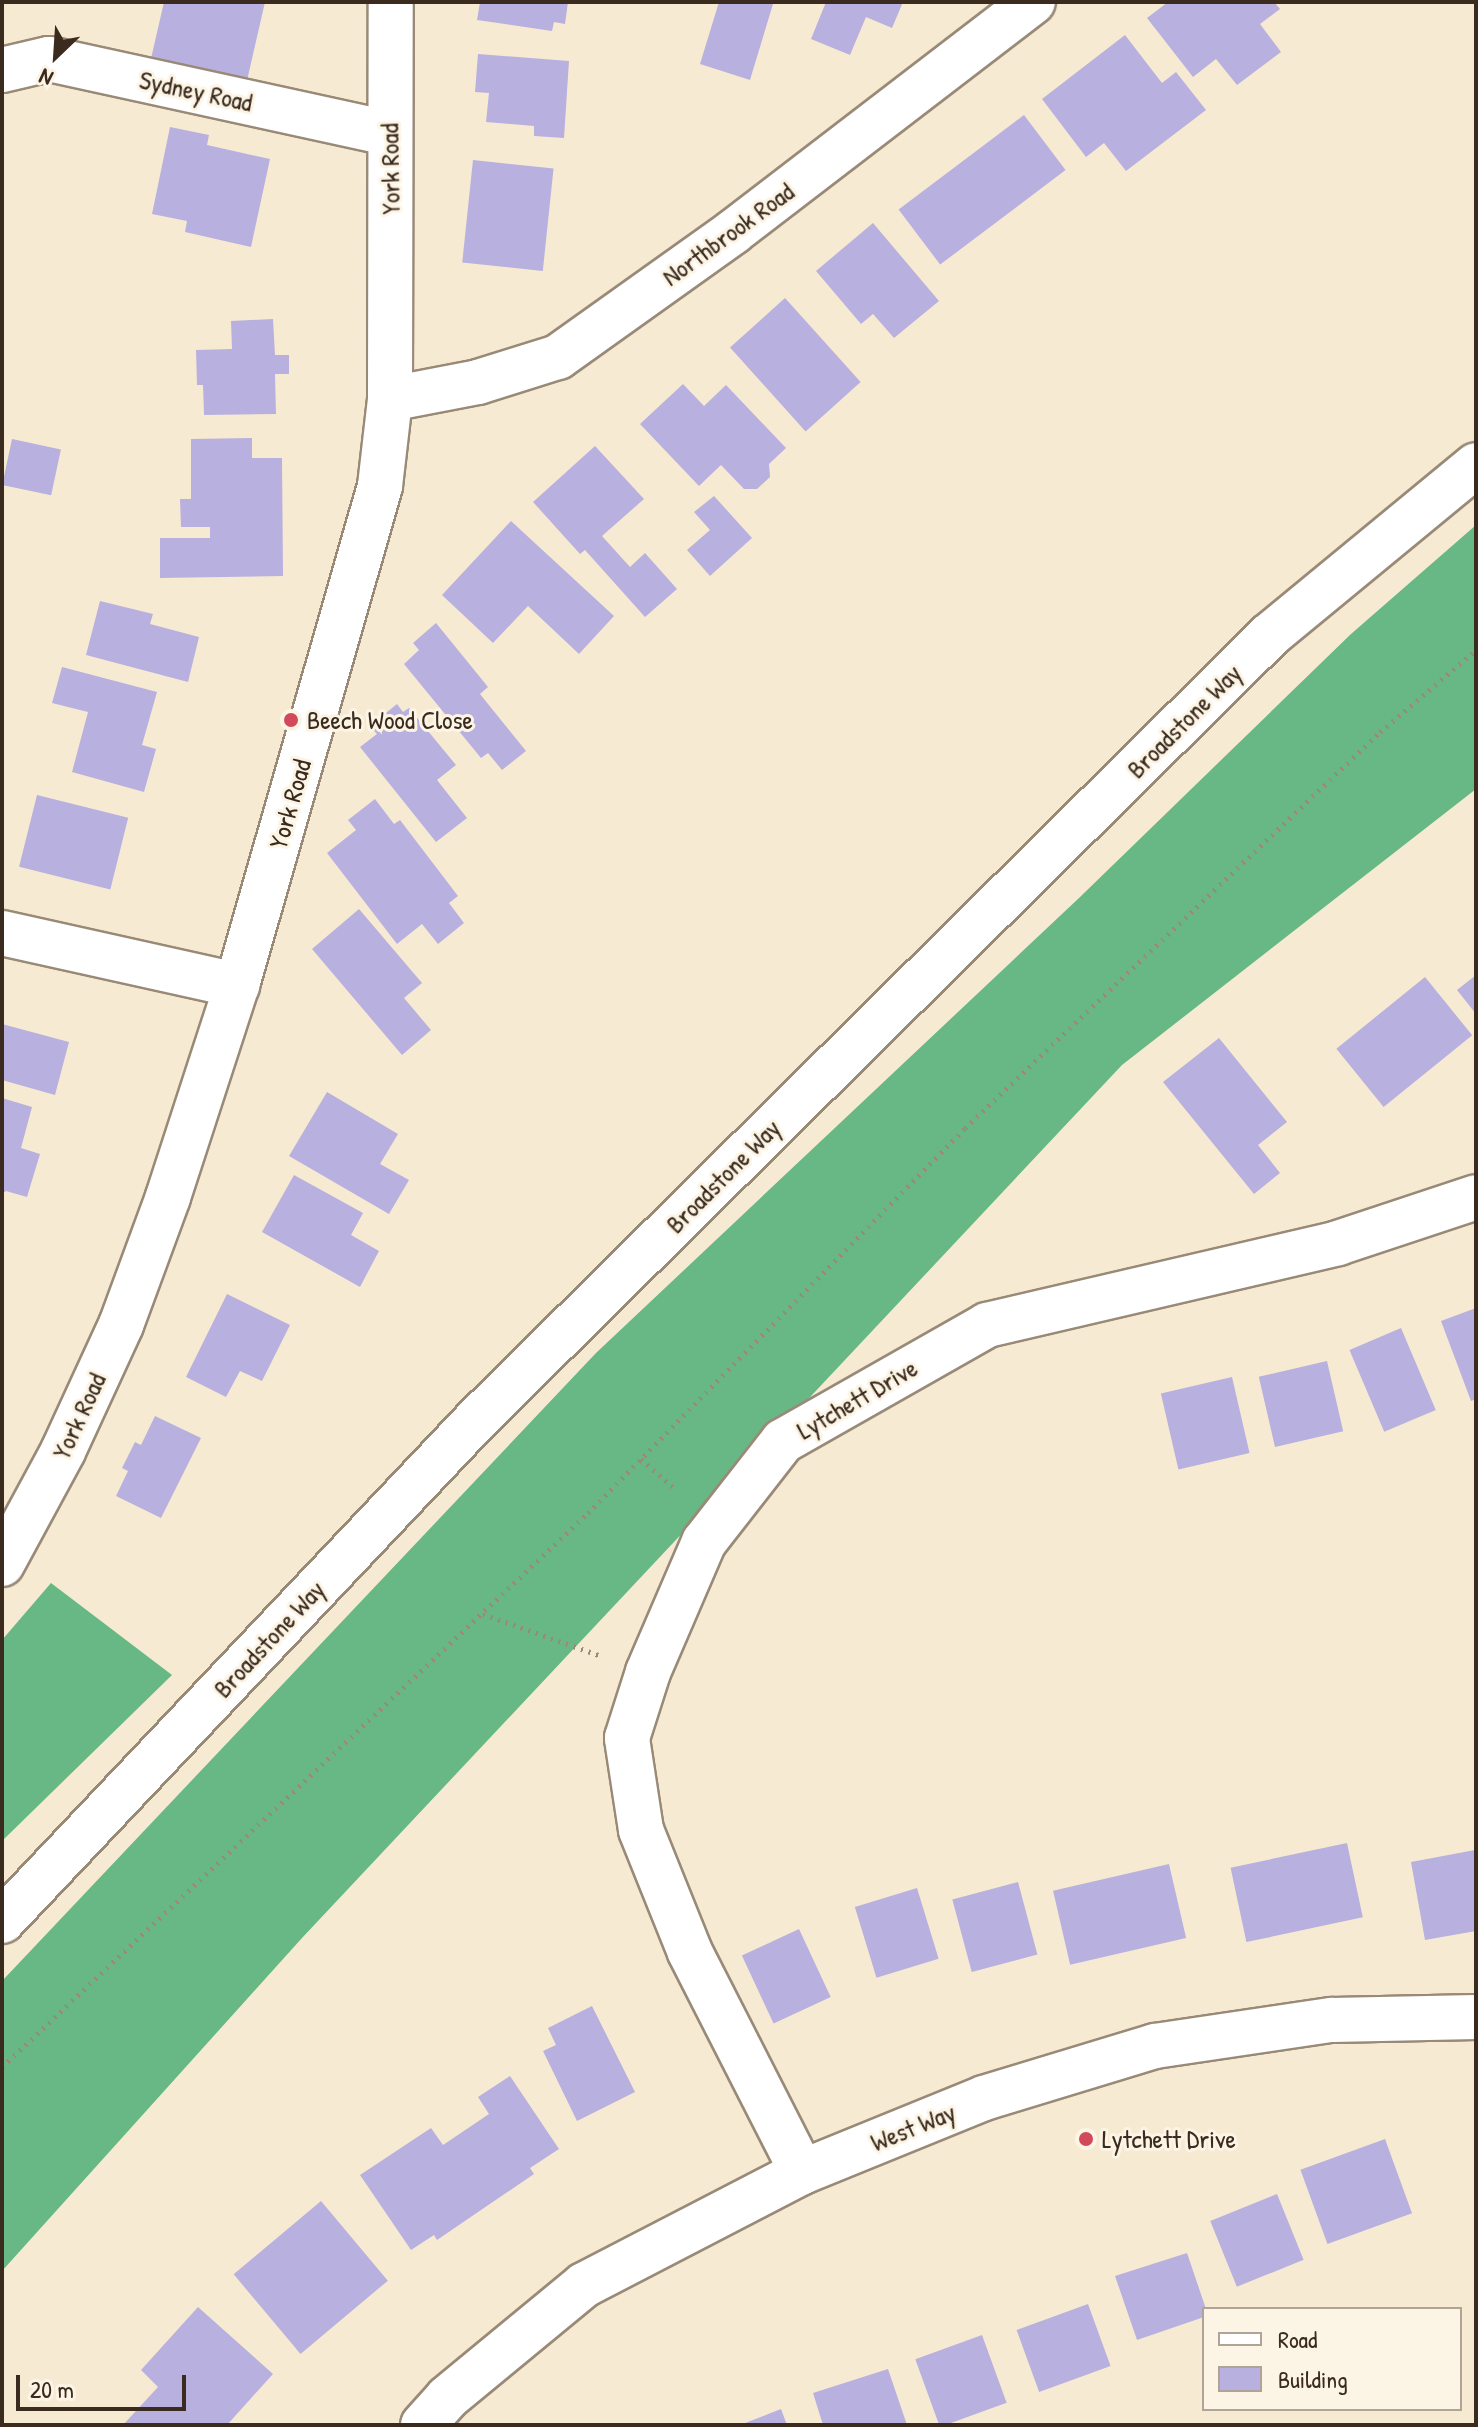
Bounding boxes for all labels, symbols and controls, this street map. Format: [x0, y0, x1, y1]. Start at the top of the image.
north arrow [16, 16, 96, 96]
text: N [34, 62, 58, 94]
street label: Sydney Road [137, 64, 255, 118]
street label: York Road [374, 123, 406, 215]
street label: Northbrook Road [656, 176, 800, 292]
street label: Broadstone Way [1120, 657, 1248, 785]
place label: Beech Wood Close [307, 704, 473, 736]
marker: Beech Wood Close [282, 711, 300, 729]
street label: York Road [262, 756, 318, 852]
street label: Broadstone Way [659, 1112, 787, 1240]
street label: Lytchett Drive [791, 1352, 923, 1446]
street label: York Road [46, 1368, 112, 1464]
street label: Broadstone Way [207, 1574, 331, 1704]
street label: West Way [866, 2096, 960, 2158]
place label: Lytchett Drive [1102, 2123, 1236, 2155]
marker: Lytchett Drive [1077, 2130, 1095, 2148]
legend [1202, 2307, 1462, 2411]
text: Road [1278, 2323, 1317, 2355]
scale bar [20, 2359, 190, 2409]
text: Building [1278, 2363, 1348, 2395]
text: 20 m [30, 2373, 74, 2405]

